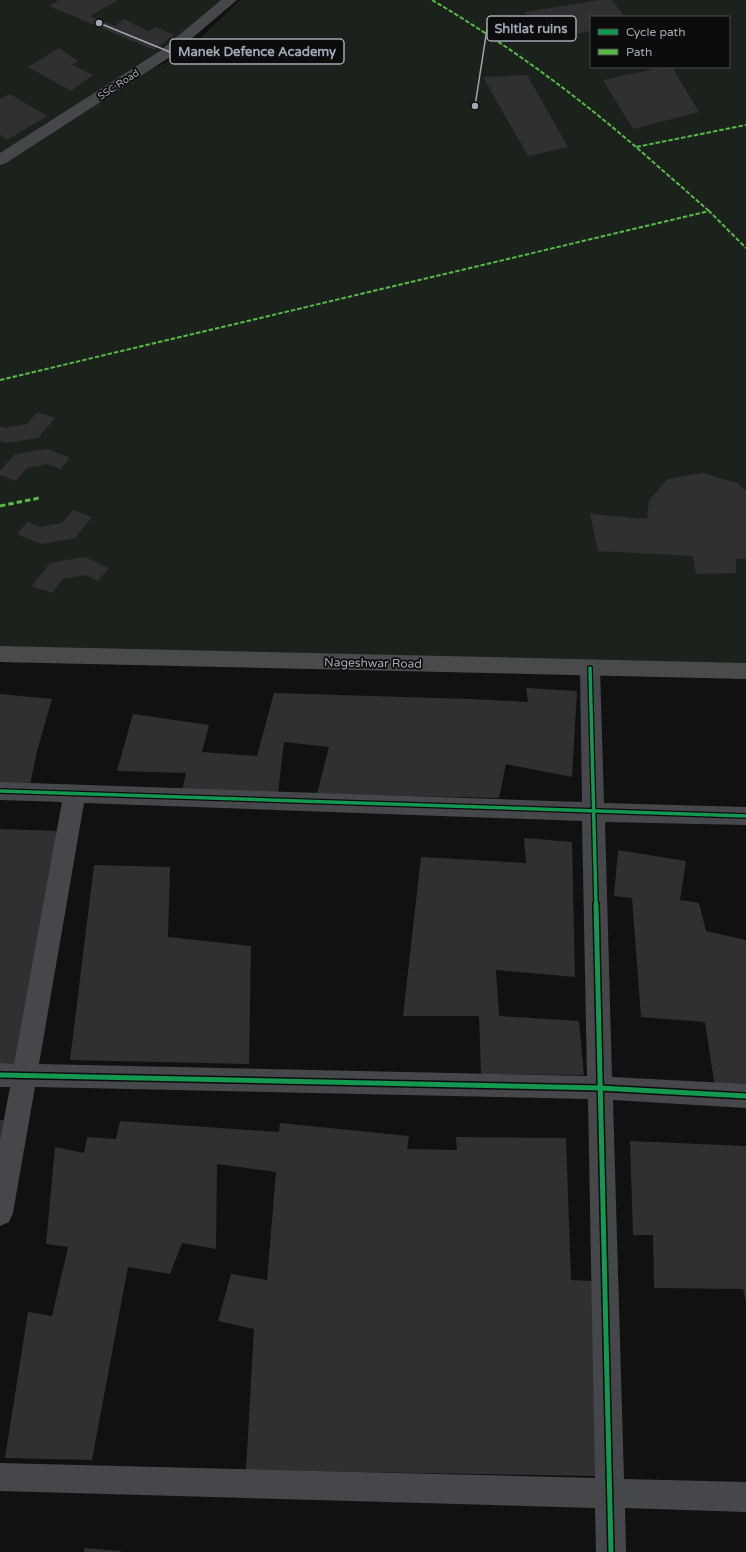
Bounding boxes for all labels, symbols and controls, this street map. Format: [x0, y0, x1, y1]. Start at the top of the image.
callout: Shitlat ruins [487, 16, 576, 41]
legend [590, 16, 730, 68]
text: Shitlat ruins [494, 21, 568, 37]
text: Cycle path [626, 25, 685, 39]
callout: Manek Defence Academy [170, 39, 344, 64]
text: Manek Defence Academy [178, 44, 336, 60]
text: Path [626, 45, 652, 59]
street label: SSC Road [96, 67, 142, 103]
street label: Nageshwar Road [324, 655, 422, 671]

